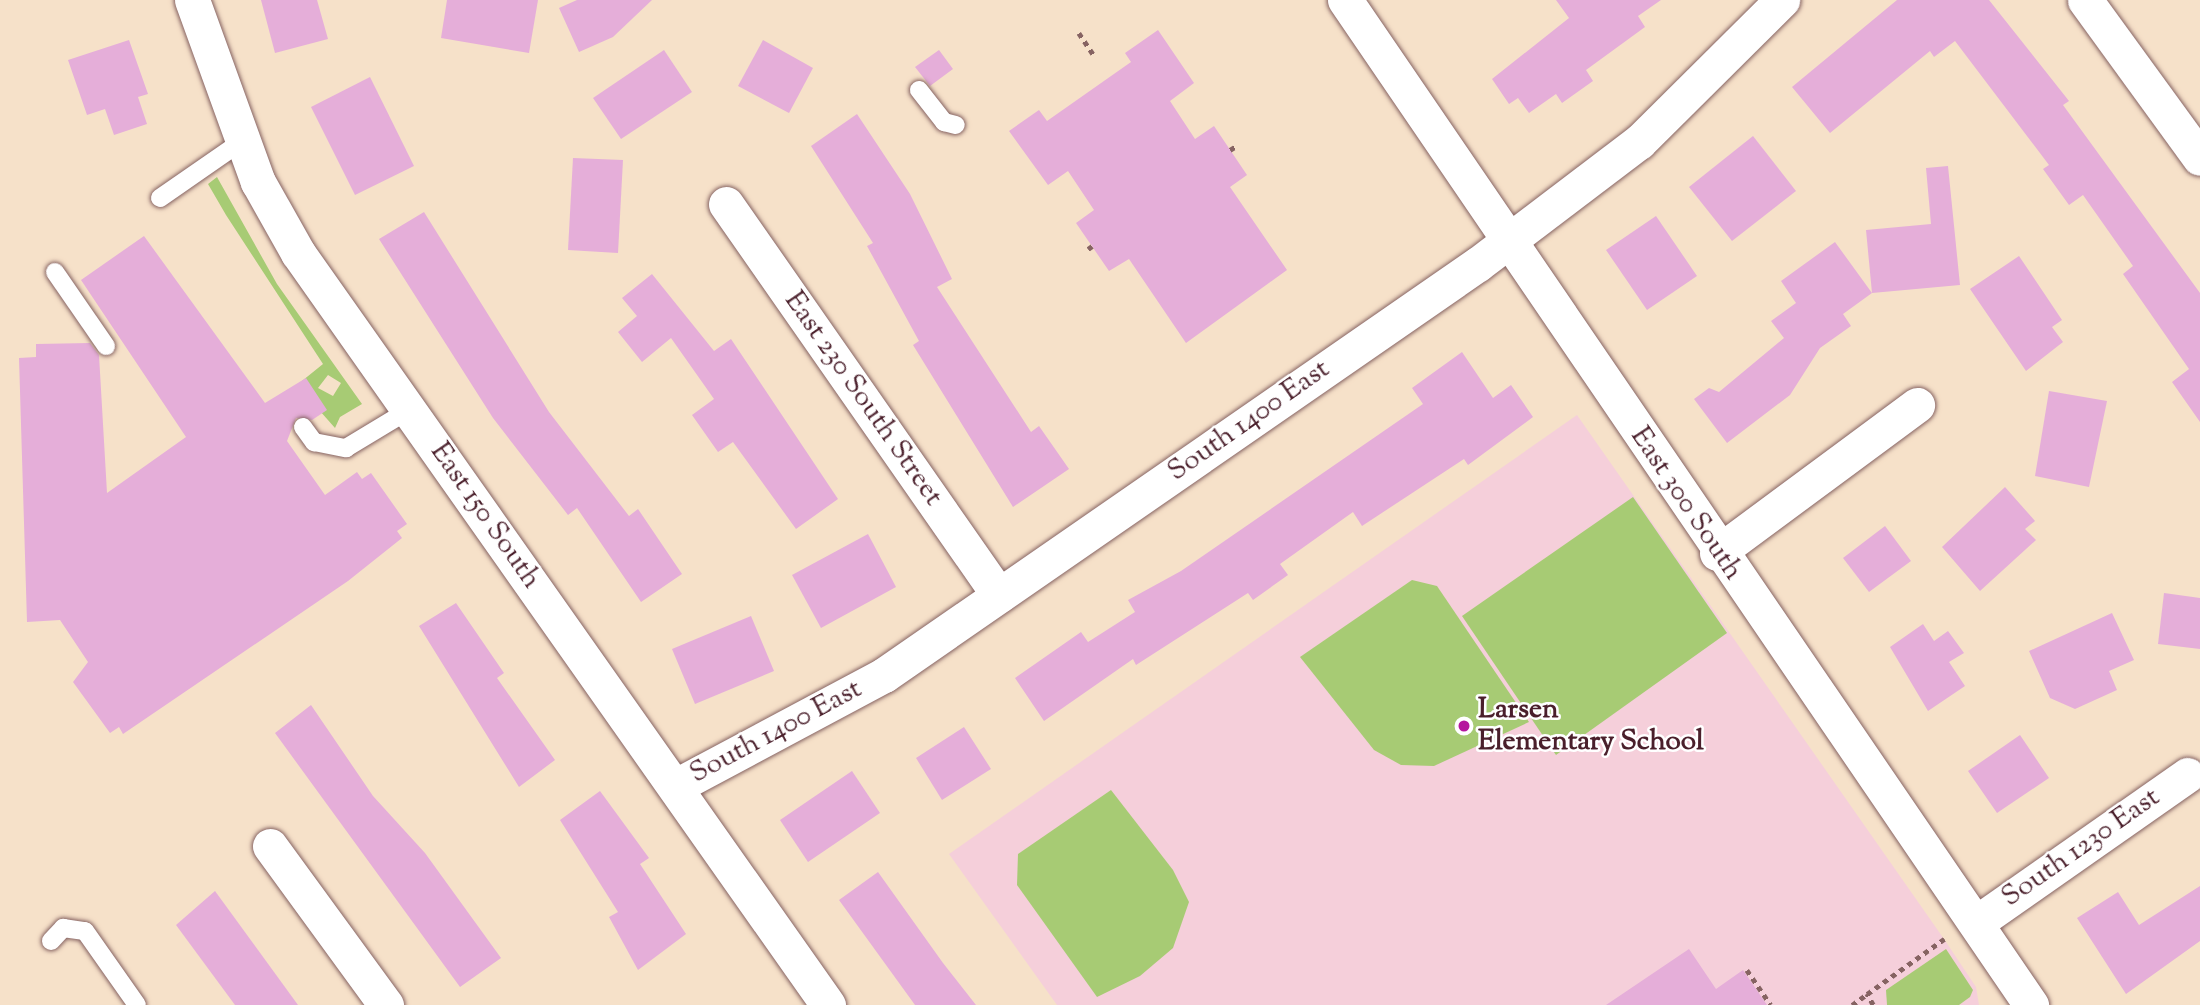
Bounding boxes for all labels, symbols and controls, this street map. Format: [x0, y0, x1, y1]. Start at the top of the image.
street label: East 230 South Street [776, 285, 950, 513]
street label: South 1400 East [1162, 353, 1336, 489]
street label: East 300 South [1623, 421, 1749, 587]
street label: East 150 South [422, 437, 548, 595]
street label: South 1400 East [684, 673, 868, 791]
place label: Larsen Elementary School [1478, 693, 1704, 759]
marker: Larsen Elementary School [1456, 718, 1472, 734]
street label: South 1230 East [1996, 781, 2166, 915]

